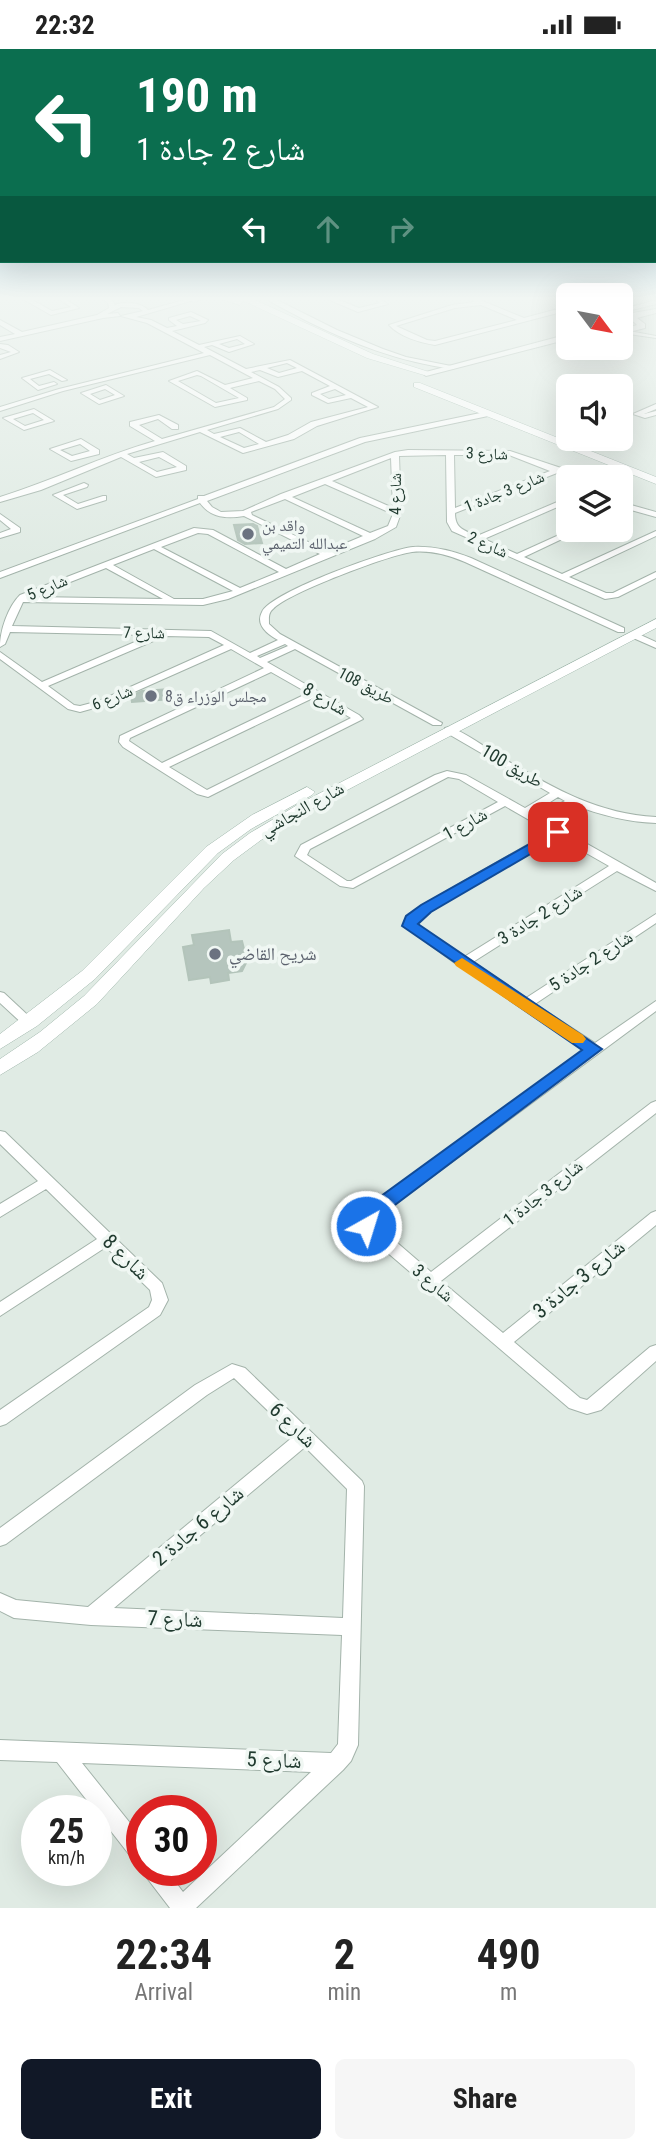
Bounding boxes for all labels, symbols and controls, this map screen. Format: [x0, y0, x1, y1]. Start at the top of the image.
text: 22:32 [35, 10, 95, 40]
text: 190 m [136, 67, 258, 124]
icon: left [21, 77, 112, 168]
text: شارع 2 جادة 1 [136, 130, 305, 168]
icon: left [236, 210, 274, 248]
icon: ahead [309, 210, 347, 248]
icon: right [382, 210, 420, 248]
north arrow [556, 283, 634, 361]
map controls [556, 283, 633, 542]
button: sound [556, 374, 633, 451]
street label: شارع 3 [466, 443, 508, 465]
button: layers [556, 465, 633, 542]
street label: شارع 3 جادة 1 [461, 467, 547, 517]
street label: شارع 4 [386, 473, 406, 515]
place label: واقد بن عبدالله التميمي [262, 516, 347, 556]
marker: واقد بن عبدالله التميمي [240, 526, 256, 542]
street label: شارع 2 [464, 527, 511, 563]
street label: شارع 5 [24, 571, 71, 605]
street label: شارع 7 [123, 623, 165, 643]
street label: طريق 108 [334, 663, 397, 709]
street label: شارع 8 [299, 678, 351, 720]
street label: شارع 6 [89, 681, 136, 715]
place label: مجلس الوزراء ق8 [165, 687, 267, 707]
marker: مجلس الوزراء ق8 [143, 688, 159, 704]
street label: طريق 100 [477, 740, 547, 792]
street label: شارع النجاشي [256, 777, 350, 844]
pin [528, 802, 588, 862]
street label: شارع 1 [439, 803, 491, 845]
icon: arrive [539, 813, 577, 851]
street label: شارع 2 جادة 3 [494, 880, 586, 950]
street label: شارع 2 جادة 5 [545, 926, 637, 996]
place label: شريح القاضي [229, 943, 317, 969]
marker: شريح القاضي [207, 946, 223, 962]
street label: شارع 3 جادة 1 [499, 1155, 587, 1231]
position arrow [329, 1189, 403, 1263]
street label: شارع 8 [97, 1229, 154, 1285]
street label: شارع 3 جادة 3 [528, 1235, 630, 1324]
street label: شارع 3 [408, 1259, 458, 1307]
street label: شارع 6 [264, 1397, 321, 1453]
street label: شارع 6 جادة 2 [148, 1481, 249, 1572]
street label: شارع 7 [147, 1606, 203, 1633]
street label: شارع 5 [246, 1747, 302, 1774]
speed limit sign: 30 [126, 1795, 217, 1886]
text: 25 [49, 1811, 84, 1852]
text: km/h [48, 1847, 85, 1868]
text: 22:34 [116, 1930, 212, 1979]
text: 2 [334, 1930, 355, 1979]
text: 490 [477, 1930, 540, 1979]
text: Arrival [134, 1979, 193, 2006]
text: min [327, 1979, 361, 2006]
text: m [500, 1979, 517, 2006]
button: Exit [21, 2059, 321, 2139]
button: Share [335, 2059, 635, 2139]

